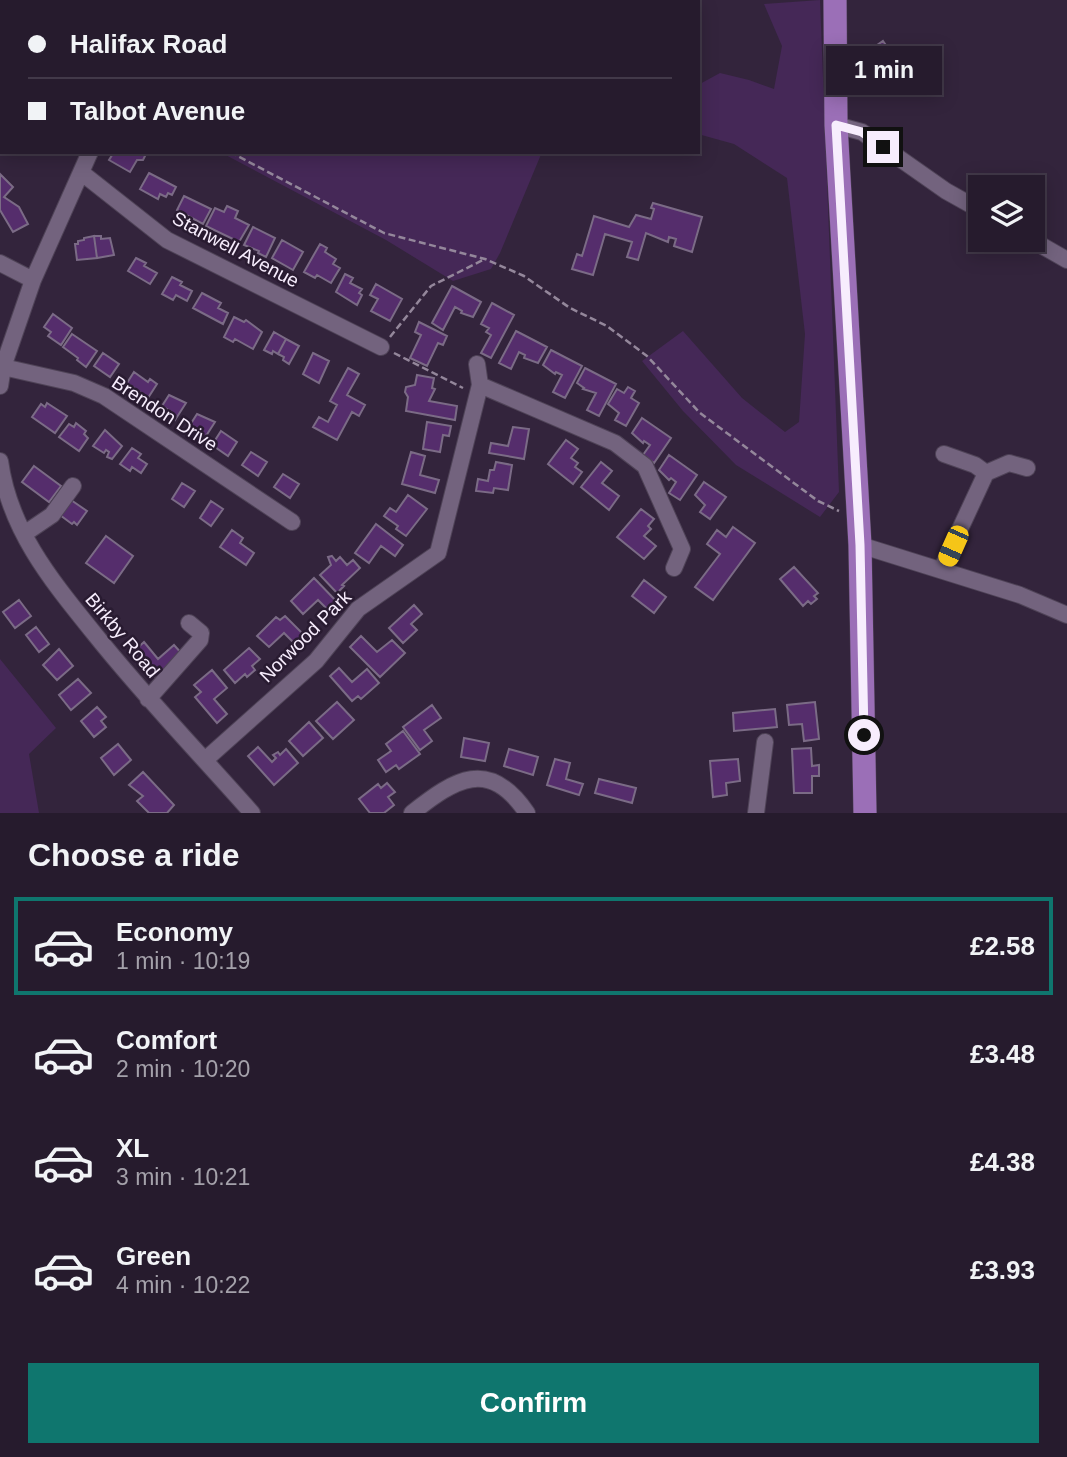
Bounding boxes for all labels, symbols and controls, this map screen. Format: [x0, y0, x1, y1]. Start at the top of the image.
text: Halifax Road [70, 29, 228, 59]
callout: 1 min [825, 46, 941, 94]
text: 1 min [854, 57, 914, 83]
text: Talbot Avenue [70, 96, 245, 126]
route end [867, 131, 899, 163]
map controls [968, 175, 1045, 252]
button: layers [968, 175, 1045, 252]
street label: Stanwell Avenue [169, 207, 303, 292]
street label: Brendon Drive [108, 372, 221, 455]
car [935, 523, 972, 569]
street label: Norwood Park [255, 586, 356, 686]
street label: Birkby Road [81, 589, 164, 682]
route start [848, 719, 880, 751]
text: Choose a ride [28, 837, 240, 873]
icon: car [32, 915, 95, 978]
text: Economy [116, 917, 233, 947]
text: £2.58 [970, 931, 1035, 961]
text: 1 min · 10:19 [116, 948, 250, 974]
icon: car [32, 1023, 95, 1086]
text: Comfort [116, 1025, 217, 1055]
text: £3.48 [970, 1039, 1035, 1069]
text: 2 min · 10:20 [116, 1056, 250, 1082]
icon: car [32, 1131, 95, 1194]
text: XL [116, 1133, 149, 1163]
text: £4.38 [970, 1147, 1035, 1177]
text: 3 min · 10:21 [116, 1164, 250, 1190]
icon: car [32, 1239, 95, 1302]
text: Green [116, 1241, 191, 1271]
text: £3.93 [970, 1255, 1035, 1285]
text: 4 min · 10:22 [116, 1272, 250, 1298]
button: Confirm [28, 1363, 1039, 1443]

